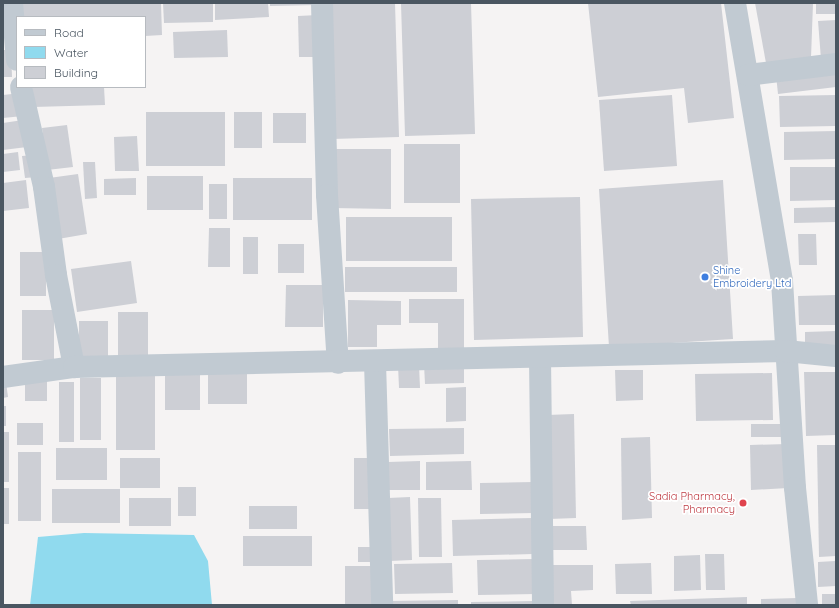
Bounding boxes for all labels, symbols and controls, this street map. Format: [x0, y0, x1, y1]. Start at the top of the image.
legend [16, 16, 146, 88]
text: Road [54, 25, 84, 40]
text: Water [54, 45, 88, 60]
text: Building [54, 65, 98, 80]
place label: Shine Embroidery Ltd [713, 264, 791, 290]
marker: Shine Embroidery Ltd [700, 272, 710, 282]
place label: Sadia Pharmacy, Pharmacy [649, 490, 735, 516]
marker: Sadia Pharmacy, Pharmacy [738, 498, 748, 508]

